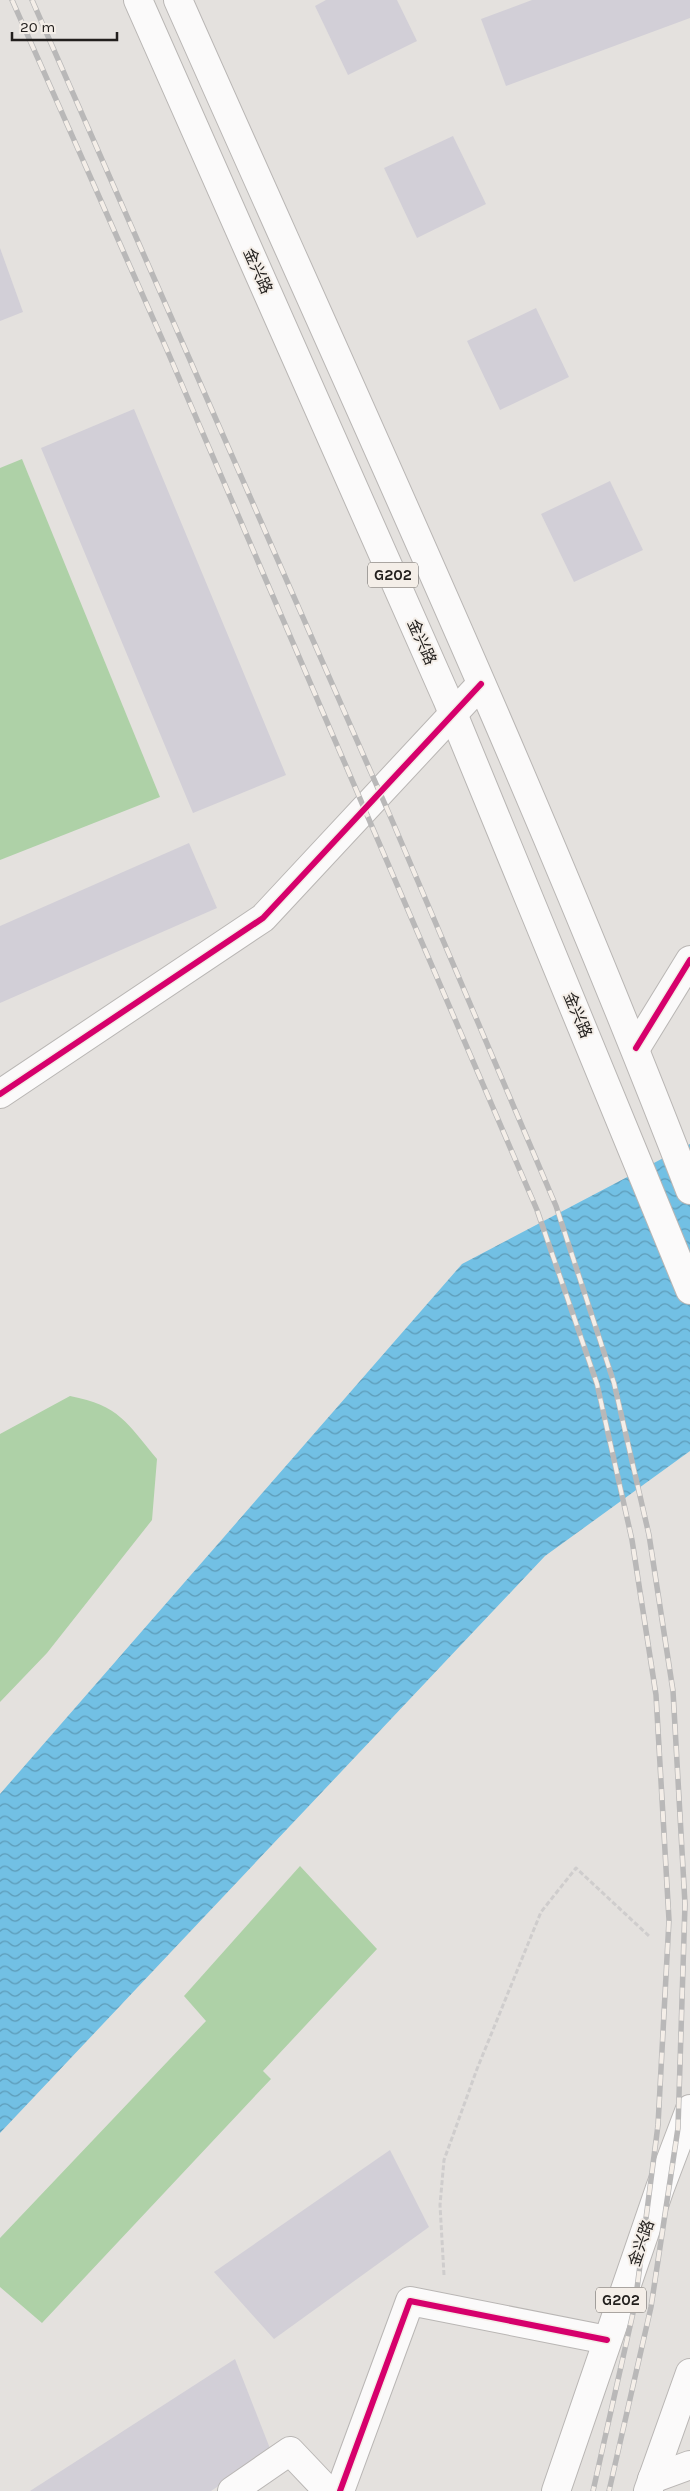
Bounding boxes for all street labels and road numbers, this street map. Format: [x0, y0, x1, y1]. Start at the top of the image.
street label: 金兴路 [240, 245, 276, 297]
road number: G202 [368, 562, 418, 588]
street label: 金兴路 [404, 616, 440, 668]
street label: 金兴路 [560, 989, 596, 1041]
street label: 金兴路 [624, 2217, 658, 2269]
road number: G202 [596, 2288, 646, 2312]

